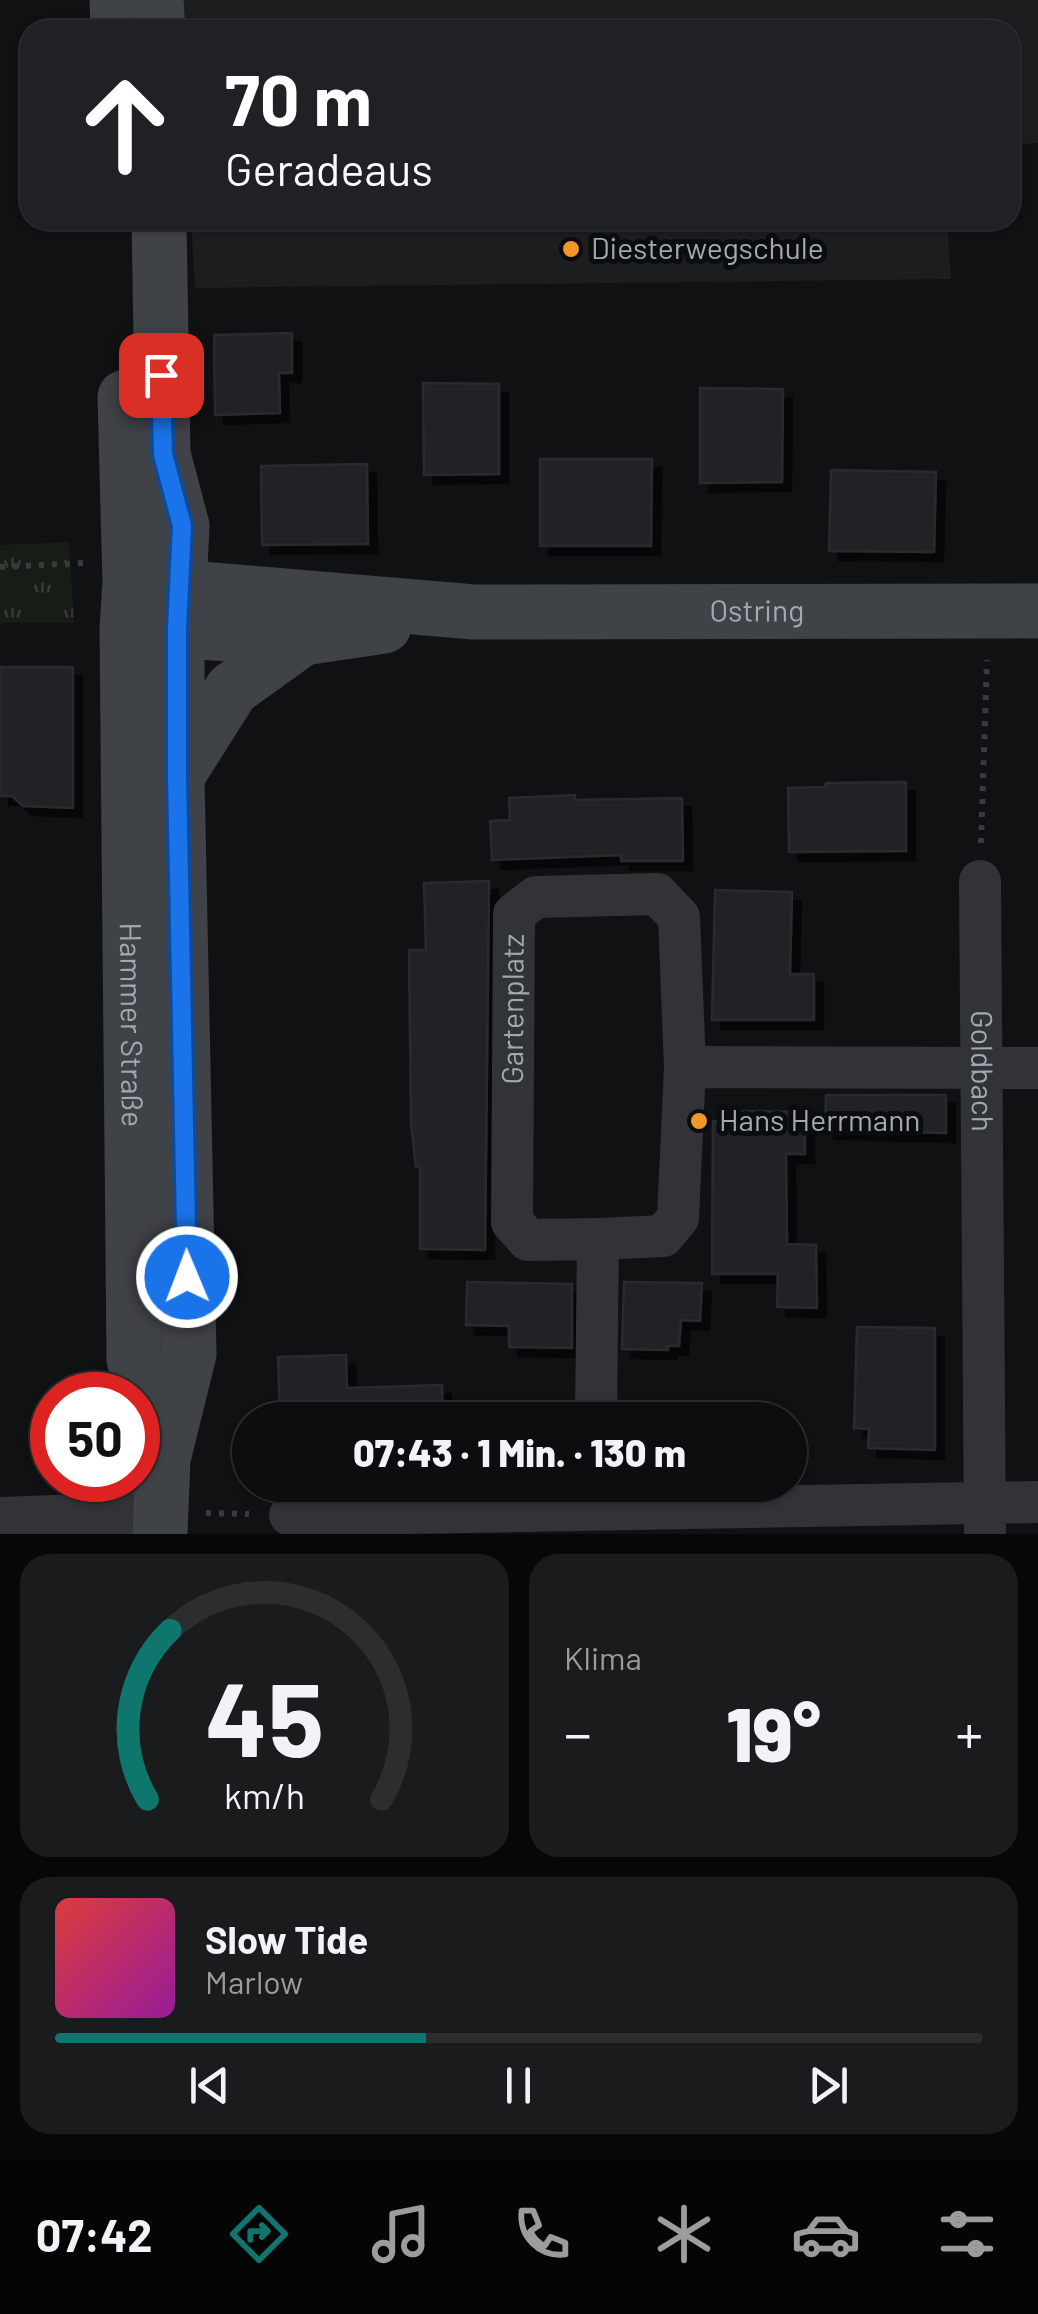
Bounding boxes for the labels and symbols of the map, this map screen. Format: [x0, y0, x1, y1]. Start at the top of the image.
place label: Diesterwegschule [591, 229, 824, 265]
marker: Diesterwegschule [560, 238, 582, 260]
pin [119, 333, 204, 418]
street label: Ostring [709, 591, 804, 628]
street label: Hammer Straße [114, 922, 152, 1127]
street label: Gartenplatz [493, 934, 530, 1084]
street label: Goldbach [965, 1010, 1002, 1132]
place label: Hans Herrmann [719, 1101, 920, 1137]
marker: Hans Herrmann [688, 1110, 710, 1132]
position arrow [135, 1225, 239, 1329]
speed limit sign: 50 [30, 1372, 160, 1502]

